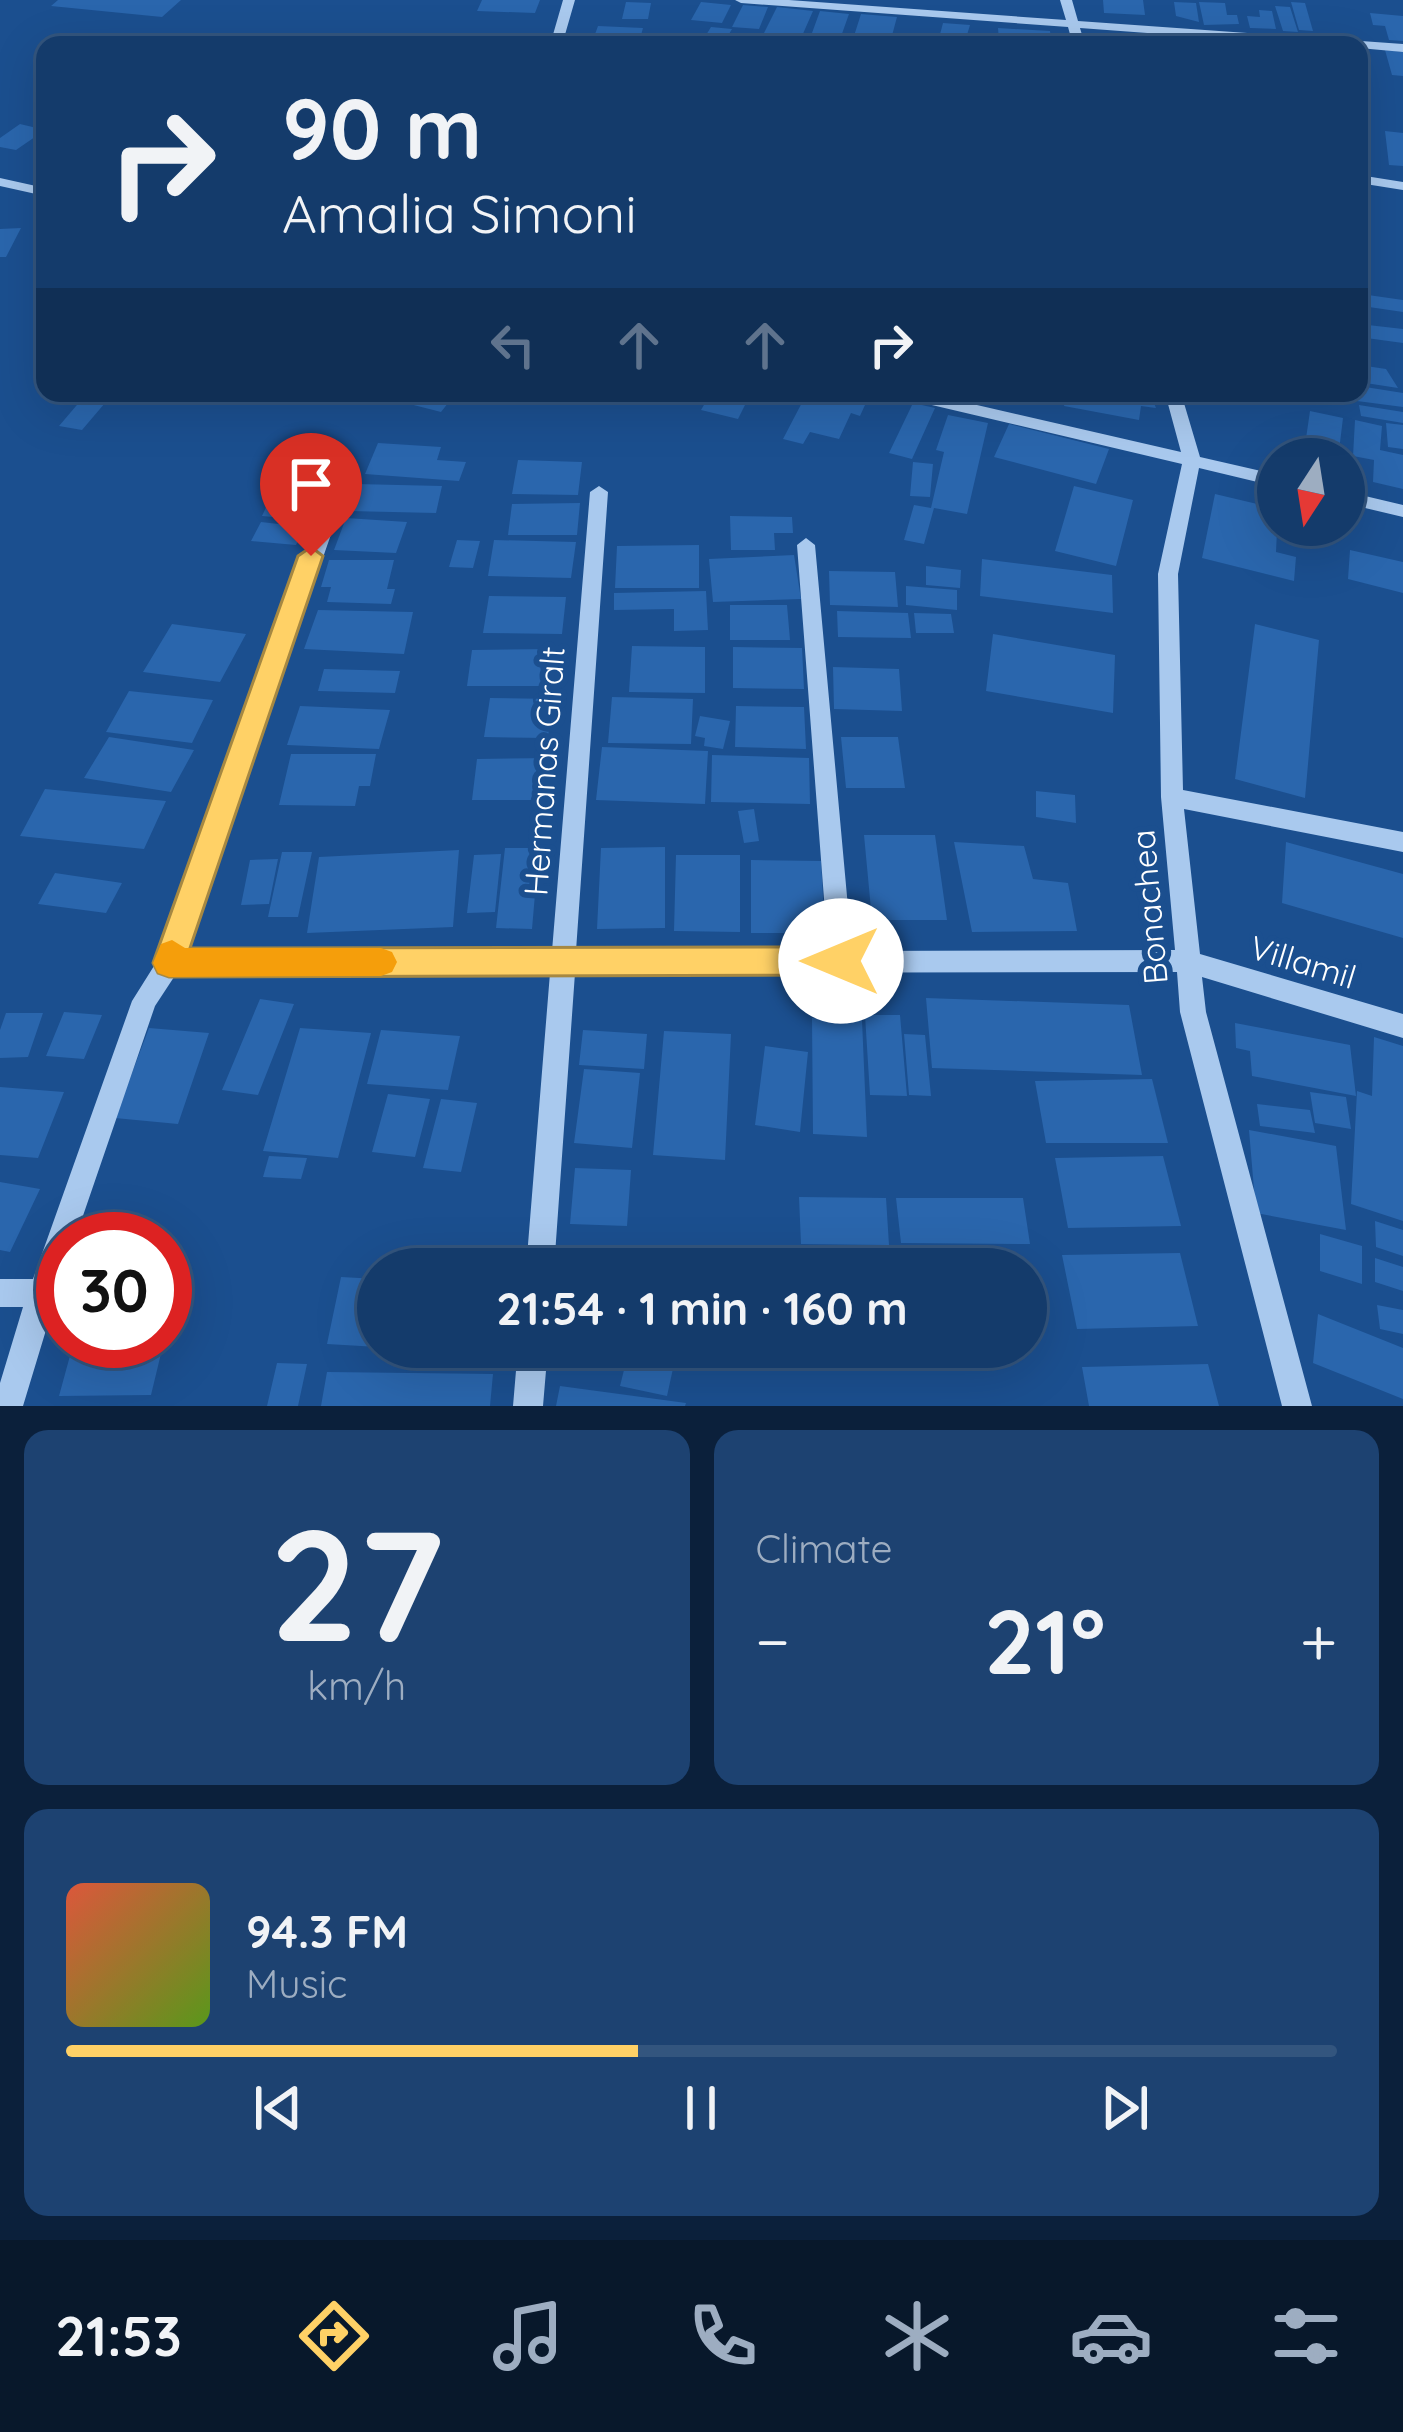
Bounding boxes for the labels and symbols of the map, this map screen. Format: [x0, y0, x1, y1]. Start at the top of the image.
pin [260, 433, 362, 556]
north arrow [1257, 438, 1365, 546]
street label: Hermanas Giralt [514, 645, 573, 897]
street label: Bonachea [1121, 828, 1176, 986]
position arrow [778, 898, 904, 1024]
street label: Villamil [1245, 926, 1361, 997]
speed limit sign: 30 [36, 1212, 192, 1368]

